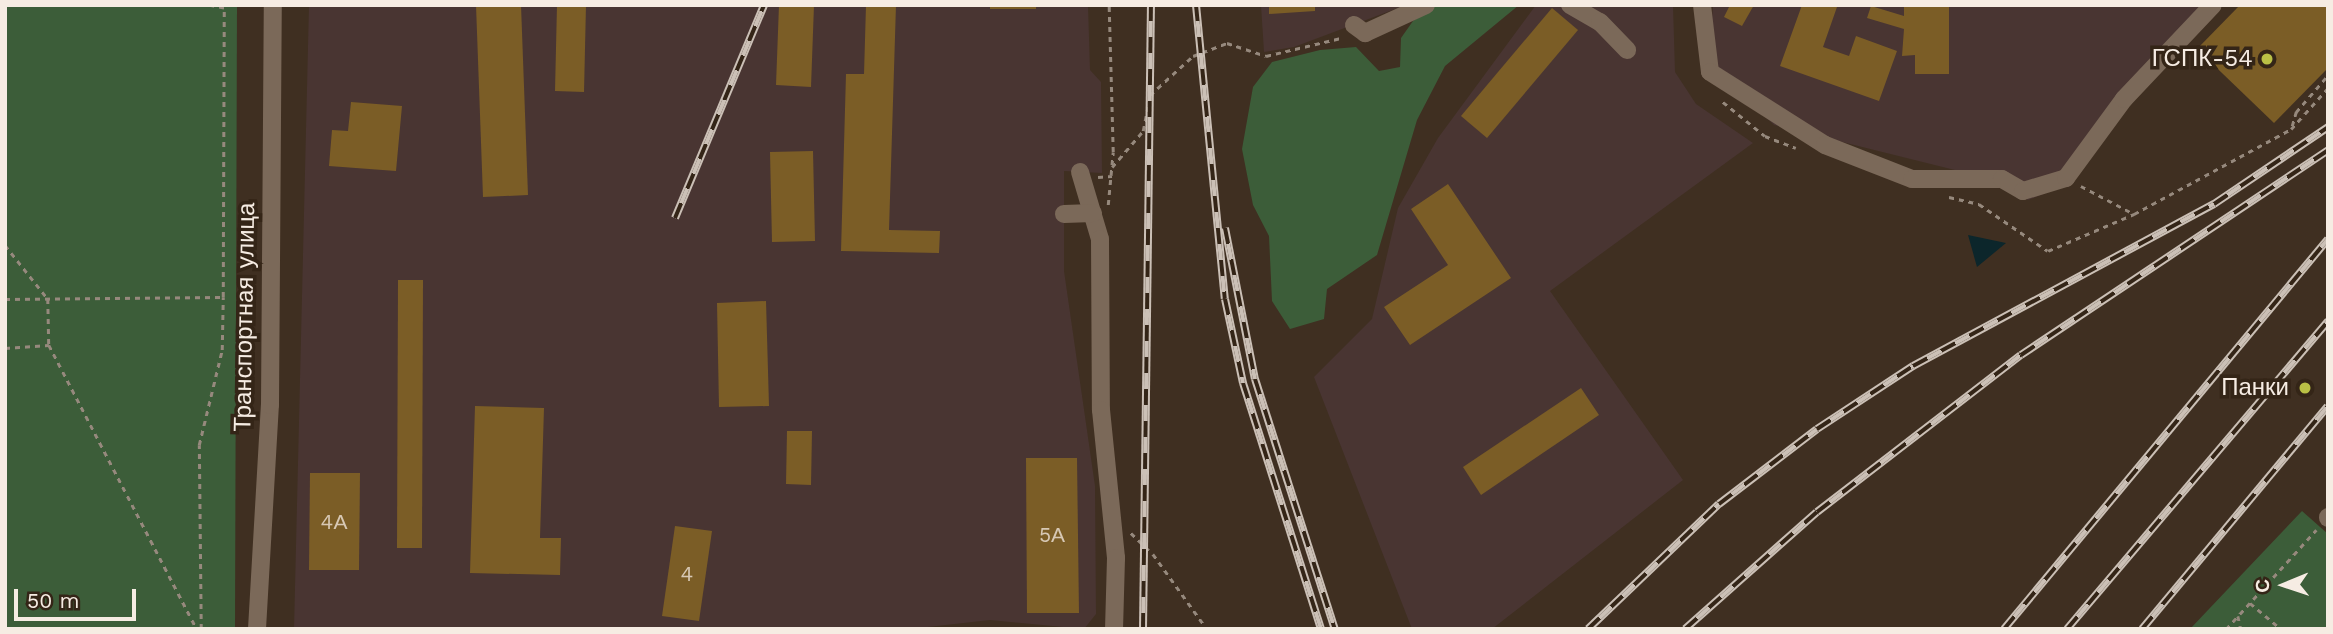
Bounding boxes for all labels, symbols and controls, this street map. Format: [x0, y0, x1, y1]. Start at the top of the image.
place label: ГСПК-54 [2152, 45, 2253, 73]
marker: ГСПК-54 [2259, 51, 2275, 67]
street label: Транспортная улица [229, 202, 261, 432]
place label: Панки [2221, 374, 2289, 402]
marker: Панки [2295, 378, 2315, 398]
house number: 4А [321, 509, 347, 535]
house number: 5А [1039, 522, 1065, 548]
north arrow [2249, 550, 2319, 620]
house number: 4 [681, 561, 693, 587]
scale bar [18, 574, 140, 618]
text: С [2251, 578, 2274, 593]
text: 50 m [27, 588, 79, 613]

